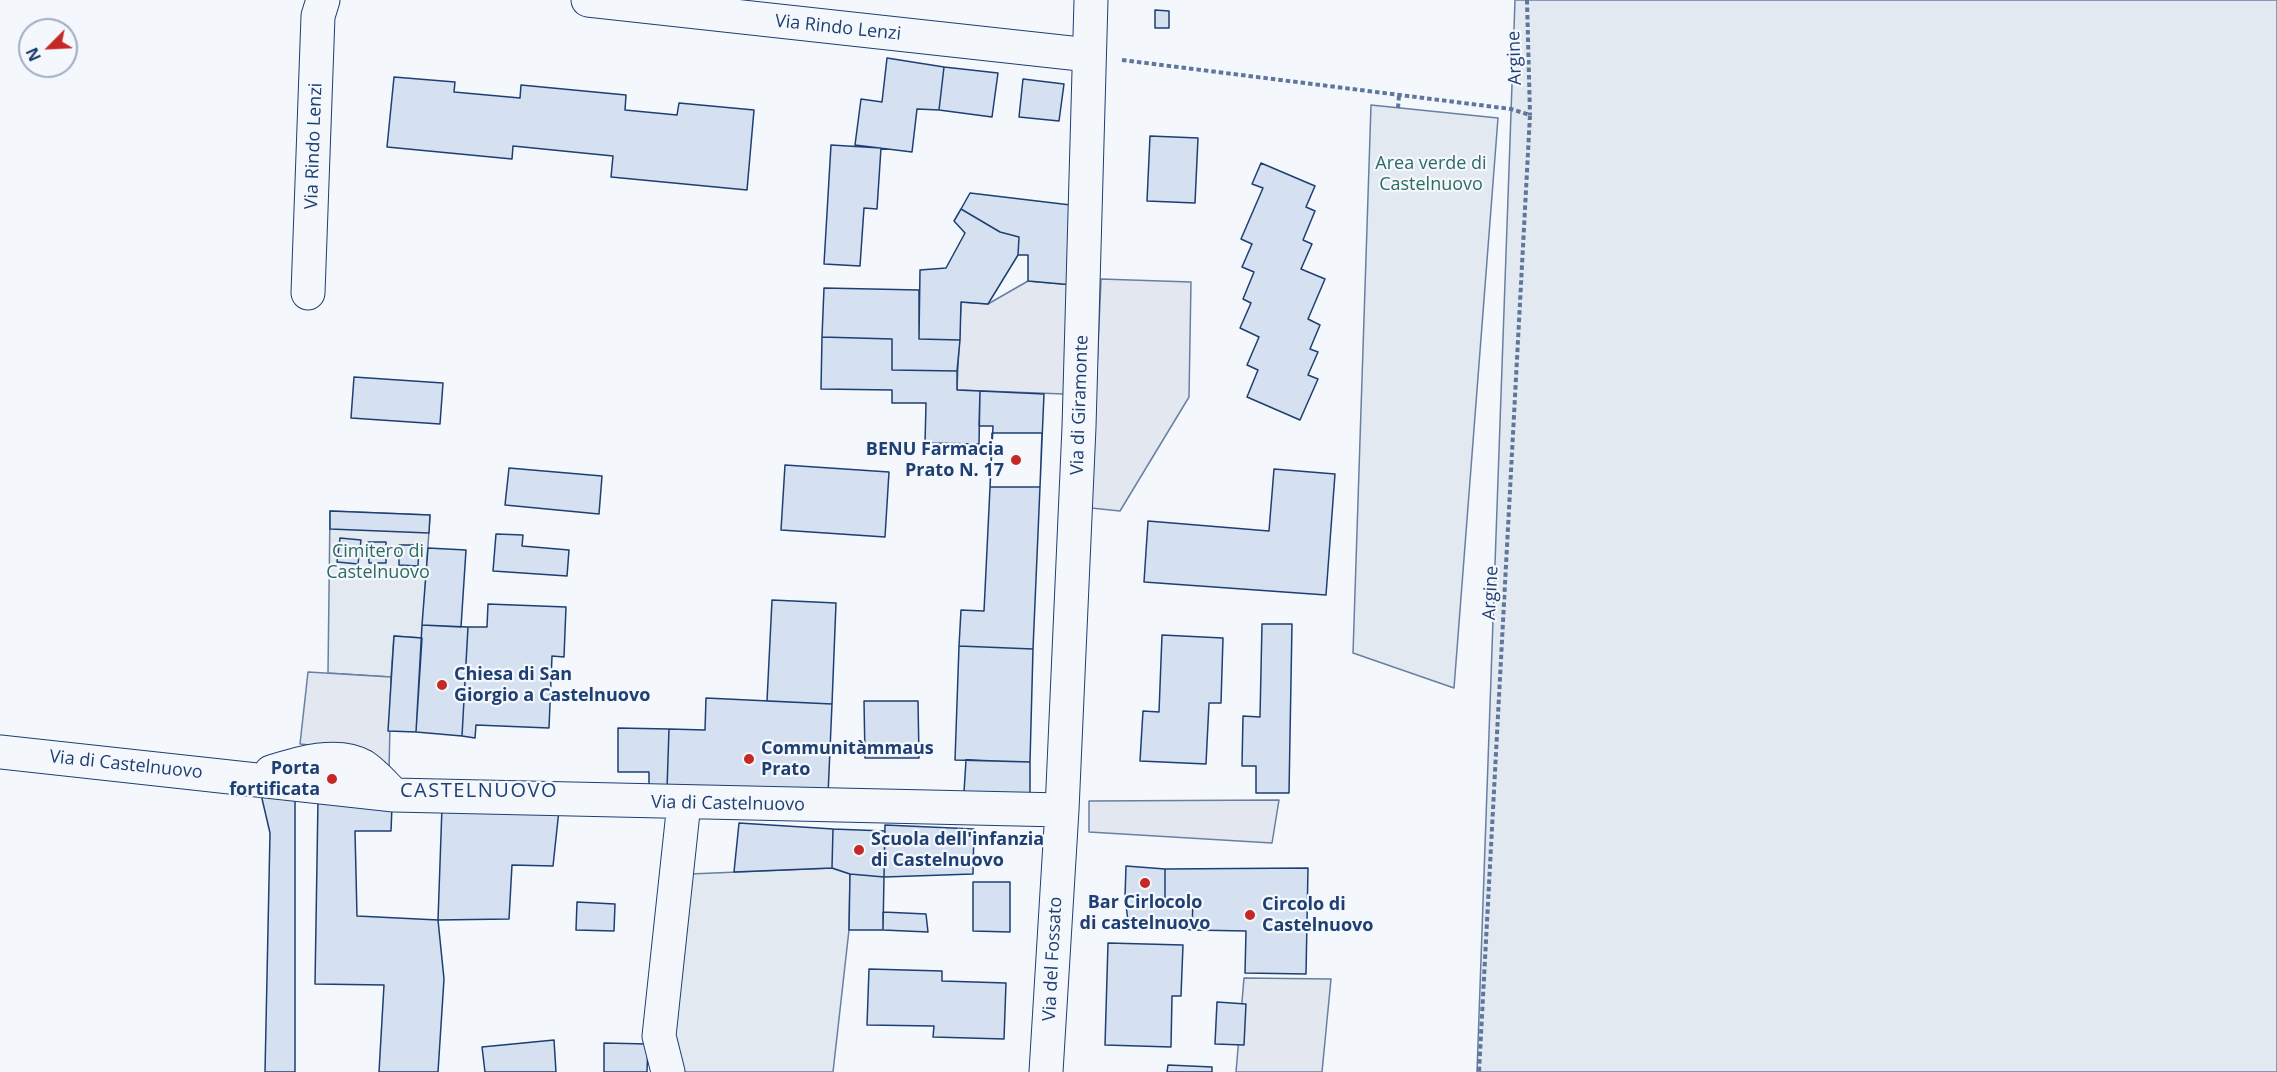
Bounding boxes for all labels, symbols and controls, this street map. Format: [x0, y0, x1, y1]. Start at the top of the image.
street label: Via Rindo Lenzi [774, 11, 902, 45]
north arrow [18, 18, 78, 78]
street label: Argine [1503, 31, 1527, 85]
text: N [21, 44, 46, 65]
street label: Via Rindo Lenzi [301, 82, 327, 210]
park label: Area verde di Castelnuovo [1375, 153, 1487, 195]
street label: Via di Giramonte [1067, 335, 1093, 475]
place label: BENU Farmacia Prato N. 17 [866, 439, 1004, 482]
marker: BENU Farmacia Prato N. 17 [1009, 453, 1023, 467]
park label: Cimitero di Castelnuovo [326, 541, 430, 584]
street label: Argine [1479, 565, 1503, 621]
place label: Chiesa di San Giorgio a Castelnuovo [454, 664, 650, 706]
marker: Chiesa di San Giorgio a Castelnuovo [435, 678, 449, 692]
place label: Communitàmmaus Prato [761, 738, 934, 780]
street label: Via di Castelnuovo [48, 746, 204, 784]
marker: Communitàmmaus Prato [742, 752, 756, 766]
place label: Porta fortificata [229, 758, 320, 800]
marker: Porta fortificata [325, 772, 339, 786]
district label: CASTELNUOVO [400, 779, 558, 803]
street label: Via di Castelnuovo [651, 792, 805, 816]
place label: Scuola dell'infanzia di Castelnuovo [871, 829, 1044, 872]
marker: Scuola dell'infanzia di Castelnuovo [852, 843, 866, 857]
marker: Bar Cirlocolo di castelnuovo [1138, 876, 1152, 890]
place label: Bar Cirlocolo di castelnuovo [1080, 892, 1210, 934]
place label: Circolo di Castelnuovo [1262, 894, 1373, 936]
street label: Via del Fossato [1039, 896, 1067, 1022]
marker: Circolo di Castelnuovo [1243, 908, 1257, 922]

